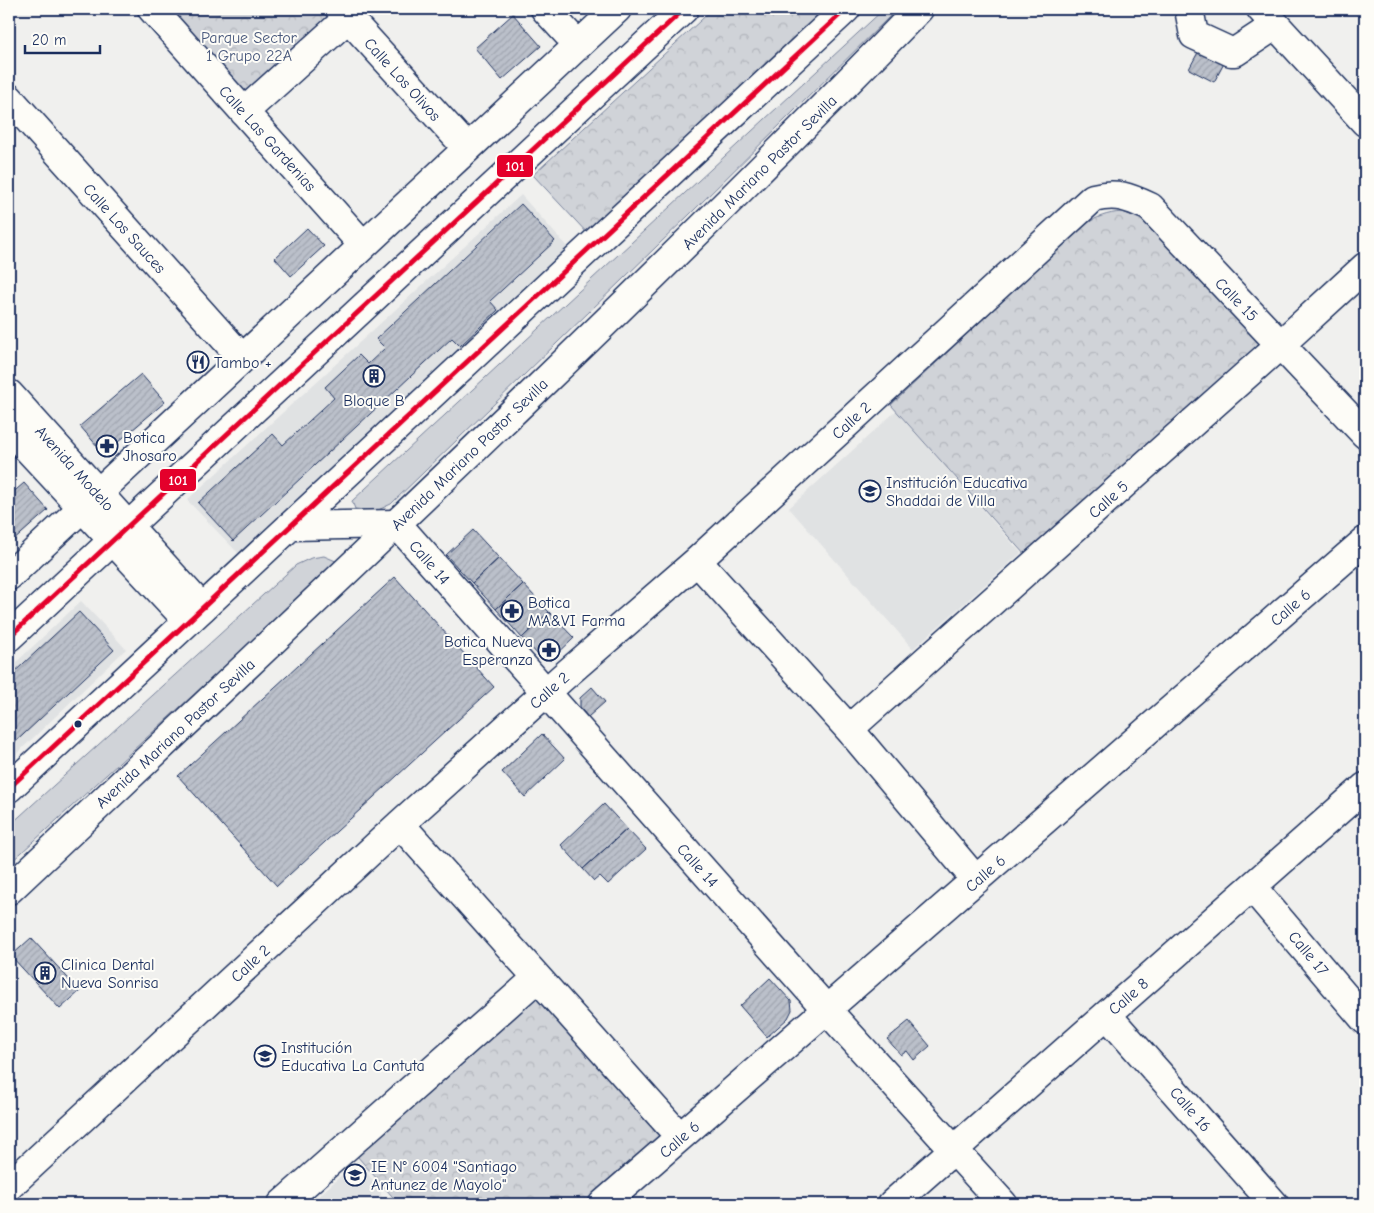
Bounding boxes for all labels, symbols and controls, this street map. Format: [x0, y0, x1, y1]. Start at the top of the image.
scale bar [25, 22, 100, 54]
park label: Parque Sector 1 Grupo 22A [201, 29, 298, 65]
text: 20 m [32, 31, 66, 49]
street label: Calle Los Olivos [360, 35, 444, 125]
street label: Calle Las Gardenias [215, 82, 320, 195]
street label: Avenida Mariano Pastor Sevilla [679, 92, 841, 254]
line badge: 101 [496, 154, 534, 178]
text: 101 [505, 158, 525, 175]
street label: Calle Los Sauces [79, 180, 169, 277]
street label: Calle 15 [1211, 274, 1261, 325]
restaurant icon: Tambo + [186, 350, 210, 374]
place label: Tambo + [214, 354, 272, 372]
building icon: Bloque B [362, 364, 386, 388]
street label: Avenida Mariano Pastor Sevilla [388, 375, 552, 534]
place label: Bloque B [343, 392, 405, 410]
street label: Calle 2 [828, 398, 875, 443]
street label: Avenida Modelo [31, 422, 117, 515]
place label: Botica Jhosaro [123, 429, 177, 465]
pharmacy icon: Botica Jhosaro [95, 434, 119, 458]
line badge: 101 [159, 468, 197, 492]
text: 101 [168, 472, 188, 489]
place label: Institución Educativa Shaddai de Villa [886, 474, 1028, 510]
street label: Calle 5 [1085, 477, 1132, 522]
school or university icon: Institución Educativa Shaddai de Villa [858, 479, 882, 503]
street label: Calle 14 [405, 537, 453, 588]
street label: Calle 6 [1267, 586, 1314, 630]
place label: Botica MA&VI Farma [528, 594, 626, 630]
pharmacy icon: Botica MA&VI Farma [500, 599, 524, 623]
place label: Botica Nueva Esperanza [444, 633, 533, 669]
pharmacy icon: Botica Nueva Esperanza [537, 638, 561, 662]
street label: Avenida Mariano Pastor Sevilla [92, 655, 259, 812]
street label: Calle 2 [526, 668, 573, 713]
unlabelled marker [73, 719, 83, 729]
street label: Calle 14 [673, 840, 722, 891]
street label: Calle 6 [962, 852, 1009, 896]
street label: Calle 17 [1285, 928, 1332, 980]
street label: Calle 2 [227, 941, 274, 986]
place label: Clinica Dental Nueva Sonrisa [61, 956, 159, 992]
building icon: Clinica Dental Nueva Sonrisa [33, 961, 57, 985]
street label: Calle 8 [1105, 975, 1152, 1019]
place label: Institución Educativa La Cantuta [281, 1039, 425, 1075]
school or university icon: Institución Educativa La Cantuta [253, 1044, 277, 1068]
street label: Calle 16 [1166, 1084, 1215, 1136]
street label: Calle 6 [656, 1118, 703, 1162]
place label: IE N° 6004 "Santiago Antunez de Mayolo" [371, 1158, 517, 1194]
school or university icon: IE N° 6004 "Santiago Antunez de Mayolo" [343, 1163, 367, 1187]

